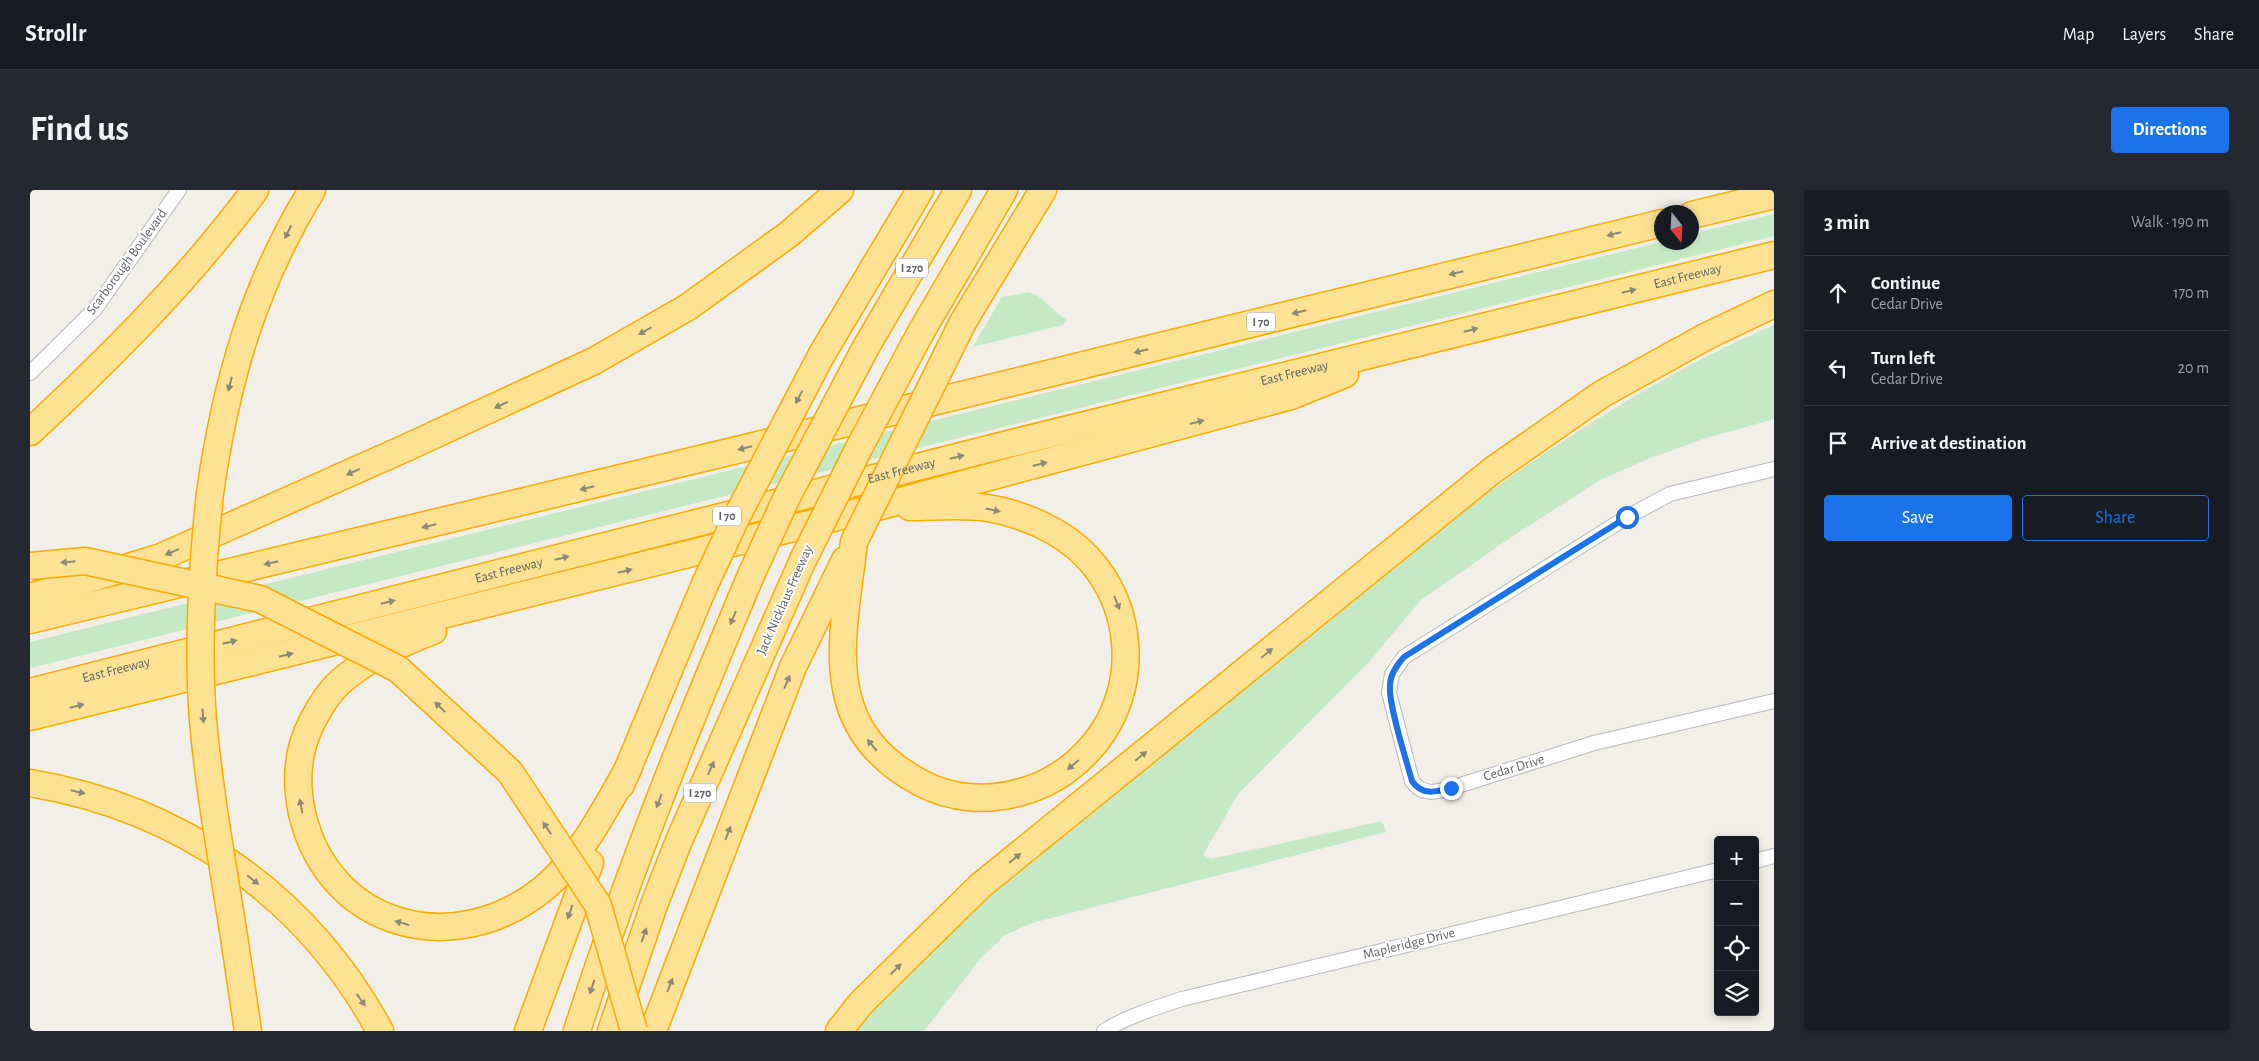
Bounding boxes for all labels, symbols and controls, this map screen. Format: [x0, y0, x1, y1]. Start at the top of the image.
text: Strollr [25, 22, 86, 46]
text: Map [2063, 26, 2094, 44]
text: Layers [2122, 26, 2166, 44]
text: Share [2194, 26, 2234, 44]
button: Directions [2111, 107, 2229, 153]
text: Find us [30, 112, 129, 147]
north arrow [1654, 205, 1699, 250]
street label: Scarborough Boulevard [84, 207, 170, 317]
text: 3 min [1824, 212, 1870, 233]
text: Walk · 190 m [2131, 214, 2209, 230]
one-way arrow [283, 225, 291, 239]
one-way arrow [1607, 231, 1622, 239]
road number: I 270 [896, 258, 928, 278]
street label: East Freeway [1652, 261, 1723, 291]
one-way arrow [1449, 270, 1464, 278]
text: Continue [1871, 274, 1940, 293]
icon: ahead [1824, 279, 1852, 307]
text: 170 m [2173, 285, 2209, 301]
one-way arrow [1621, 287, 1636, 295]
text: Cedar Drive [1871, 296, 1943, 312]
one-way arrow [1291, 309, 1306, 317]
road number: I 70 [1247, 312, 1275, 332]
one-way arrow [1463, 326, 1478, 334]
one-way arrow [638, 327, 653, 335]
one-way arrow [1133, 347, 1148, 355]
text: Turn left [1871, 349, 1935, 368]
icon: left [1824, 354, 1852, 382]
street label: East Freeway [1259, 358, 1330, 388]
text: 20 m [2178, 360, 2209, 376]
text: Cedar Drive [1871, 371, 1943, 387]
one-way arrow [226, 376, 234, 391]
one-way arrow [795, 390, 803, 405]
one-way arrow [494, 402, 508, 410]
one-way arrow [1189, 417, 1204, 425]
icon: arrive [1824, 429, 1852, 457]
text: Arrive at destination [1871, 434, 2027, 453]
one-way arrow [737, 445, 752, 453]
one-way arrow [949, 453, 965, 461]
street label: East Freeway [866, 456, 937, 486]
one-way arrow [1032, 459, 1047, 467]
one-way arrow [346, 469, 360, 477]
one-way arrow [580, 484, 595, 492]
button: Save [1824, 495, 2012, 541]
button: Share [2022, 495, 2209, 541]
road number: I 70 [713, 506, 741, 526]
one-way arrow [985, 506, 1000, 514]
route start [1616, 506, 1639, 529]
one-way arrow [422, 522, 437, 530]
street label: Jack Nicklaus Freeway [755, 543, 815, 657]
one-way arrow [165, 549, 179, 557]
one-way arrow [555, 554, 570, 562]
street label: East Freeway [473, 555, 544, 586]
one-way arrow [60, 558, 76, 566]
one-way arrow [263, 559, 279, 567]
one-way arrow [618, 567, 633, 575]
one-way arrow [1113, 596, 1121, 610]
one-way arrow [380, 598, 395, 606]
one-way arrow [728, 611, 736, 625]
one-way arrow [223, 638, 238, 646]
one-way arrow [1260, 648, 1273, 659]
one-way arrow [279, 650, 294, 658]
street label: East Freeway [81, 655, 152, 685]
one-way arrow [783, 674, 791, 689]
one-way arrow [434, 701, 446, 713]
one-way arrow [70, 702, 85, 710]
one-way arrow [199, 708, 207, 724]
one-way arrow [867, 739, 878, 752]
one-way arrow [1134, 750, 1147, 761]
street label: Cedar Drive [1482, 752, 1546, 784]
one-way arrow [1066, 760, 1079, 771]
one-way arrow [707, 761, 715, 775]
route end [1440, 777, 1463, 800]
road number: I 270 [684, 784, 716, 802]
one-way arrow [70, 788, 85, 796]
one-way arrow [654, 793, 662, 808]
one-way arrow [297, 799, 305, 814]
one-way arrow [542, 821, 552, 835]
one-way arrow [725, 826, 732, 841]
map controls [1714, 836, 1759, 1016]
button: + [1714, 836, 1759, 881]
one-way arrow [1008, 853, 1021, 864]
one-way arrow [246, 874, 259, 885]
button: − [1714, 881, 1759, 926]
one-way arrow [566, 904, 574, 919]
one-way arrow [394, 918, 409, 926]
street label: Mapleridge Drive [1362, 926, 1456, 962]
button: locate [1714, 926, 1759, 971]
one-way arrow [640, 927, 648, 942]
one-way arrow [889, 963, 901, 975]
button: layers [1714, 971, 1759, 1016]
one-way arrow [667, 978, 674, 993]
one-way arrow [588, 979, 595, 994]
one-way arrow [356, 993, 366, 1006]

